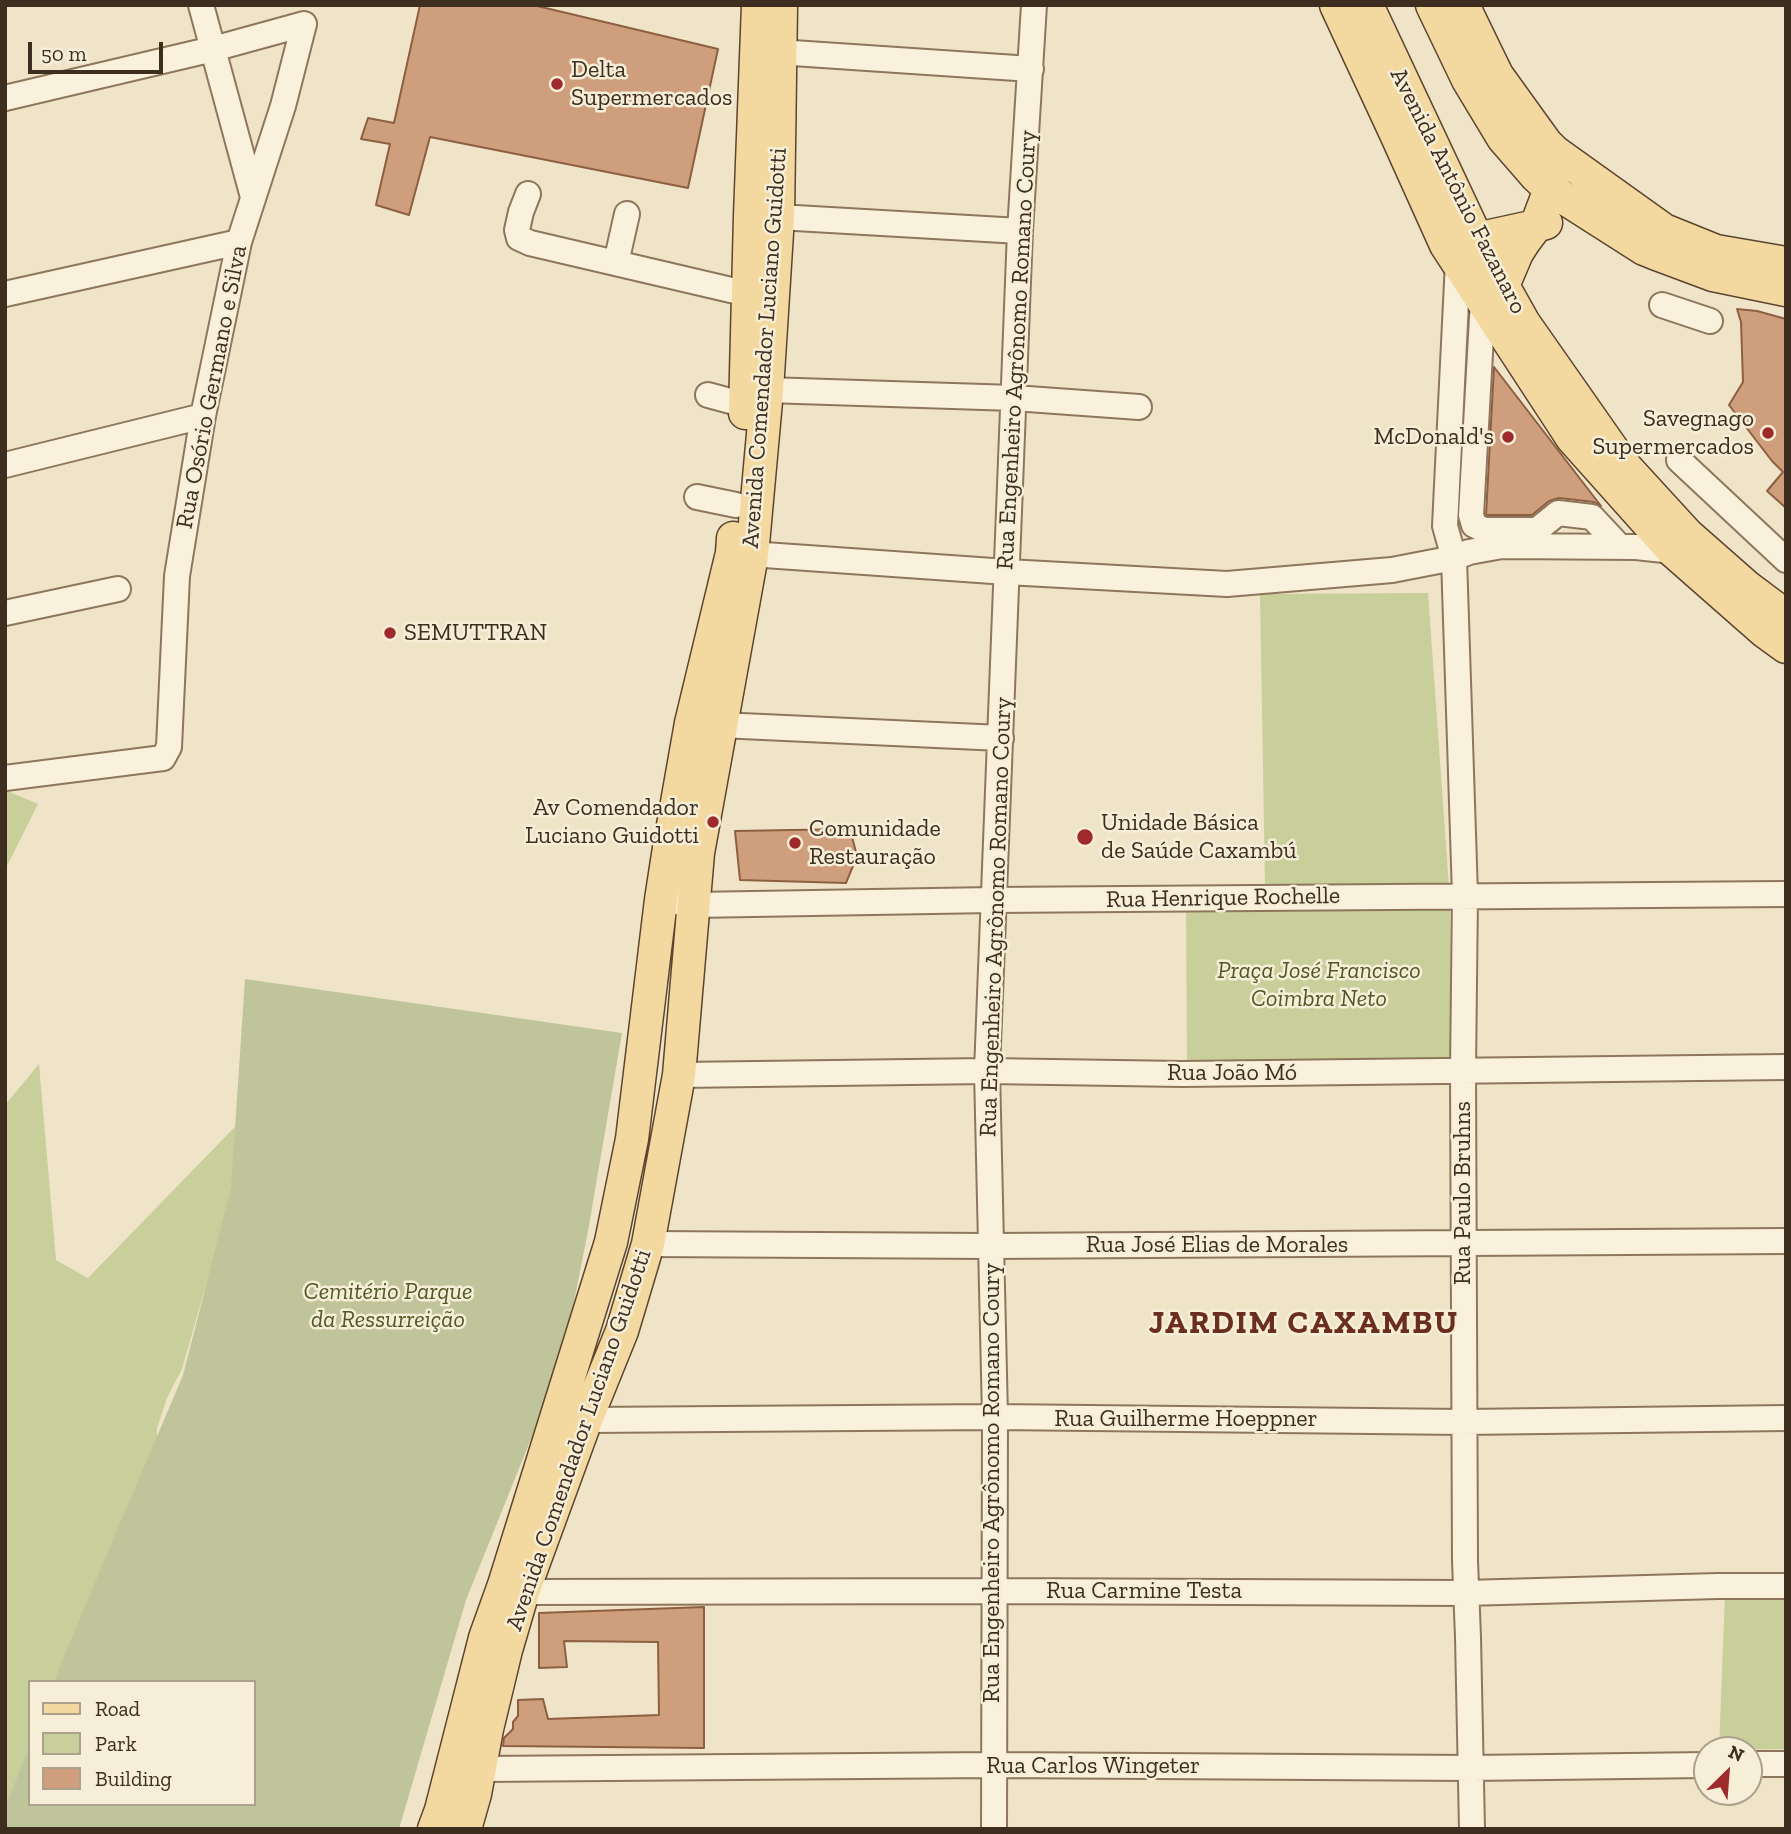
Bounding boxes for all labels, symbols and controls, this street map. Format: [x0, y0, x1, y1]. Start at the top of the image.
scale bar [32, 28, 166, 72]
text: 50 m [41, 41, 87, 66]
place label: Delta Supermercados [571, 56, 733, 112]
street label: Avenida Antônio Fazanaro [1383, 63, 1533, 319]
marker: Delta Supermercados [549, 76, 565, 92]
street label: Rua Engenheiro Agrônomo Romano Coury [991, 129, 1043, 571]
street label: Avenida Comendador Luciano Guidotti [737, 147, 793, 549]
street label: Rua Osório Germano e Silva [170, 243, 254, 531]
place label: Savegnago Supermercados [1592, 405, 1754, 461]
place label: McDonald's [1374, 423, 1494, 451]
marker: Savegnago Supermercados [1760, 425, 1776, 441]
marker: McDonald's [1500, 429, 1516, 445]
place label: SEMUTTRAN [404, 619, 547, 647]
marker: SEMUTTRAN [382, 625, 398, 641]
street label: Rua Engenheiro Agrônomo Romano Coury [974, 697, 1018, 1137]
place label: Av Comendador Luciano Guidotti [525, 794, 699, 850]
place label: Unidade Básica de Saúde Caxambú [1101, 809, 1297, 865]
marker: Av Comendador Luciano Guidotti [705, 814, 721, 830]
place label: Comunidade Restauração [809, 815, 941, 871]
marker: Unidade Básica de Saúde Caxambú [1075, 827, 1095, 847]
marker: Comunidade Restauração [787, 835, 803, 851]
street label: Rua Henrique Rochelle [1106, 882, 1340, 914]
park label: Praça José Francisco Coimbra Neto [1217, 957, 1421, 1013]
street label: Rua João Mó [1167, 1059, 1297, 1087]
street label: Rua Paulo Bruhns [1449, 1101, 1477, 1285]
street label: Rua José Elias de Morales [1086, 1231, 1348, 1259]
street label: Avenida Comendador Luciano Guidotti [500, 1245, 658, 1635]
street label: Rua Engenheiro Agrônomo Romano Coury [978, 1263, 1006, 1703]
park label: Cemitério Parque da Ressurreição [304, 1278, 472, 1334]
district label: JARDIM CAXAMBU [1151, 1305, 1457, 1343]
street label: Rua Guilherme Hoeppner [1054, 1405, 1318, 1433]
street label: Rua Carmine Testa [1046, 1577, 1242, 1605]
legend [28, 1680, 256, 1806]
text: Road [95, 1696, 140, 1721]
text: Park [95, 1731, 137, 1756]
north arrow [1693, 1736, 1763, 1806]
text: N [1725, 1740, 1748, 1767]
street label: Rua Carlos Wingeter [986, 1752, 1200, 1780]
text: Building [95, 1766, 172, 1791]

